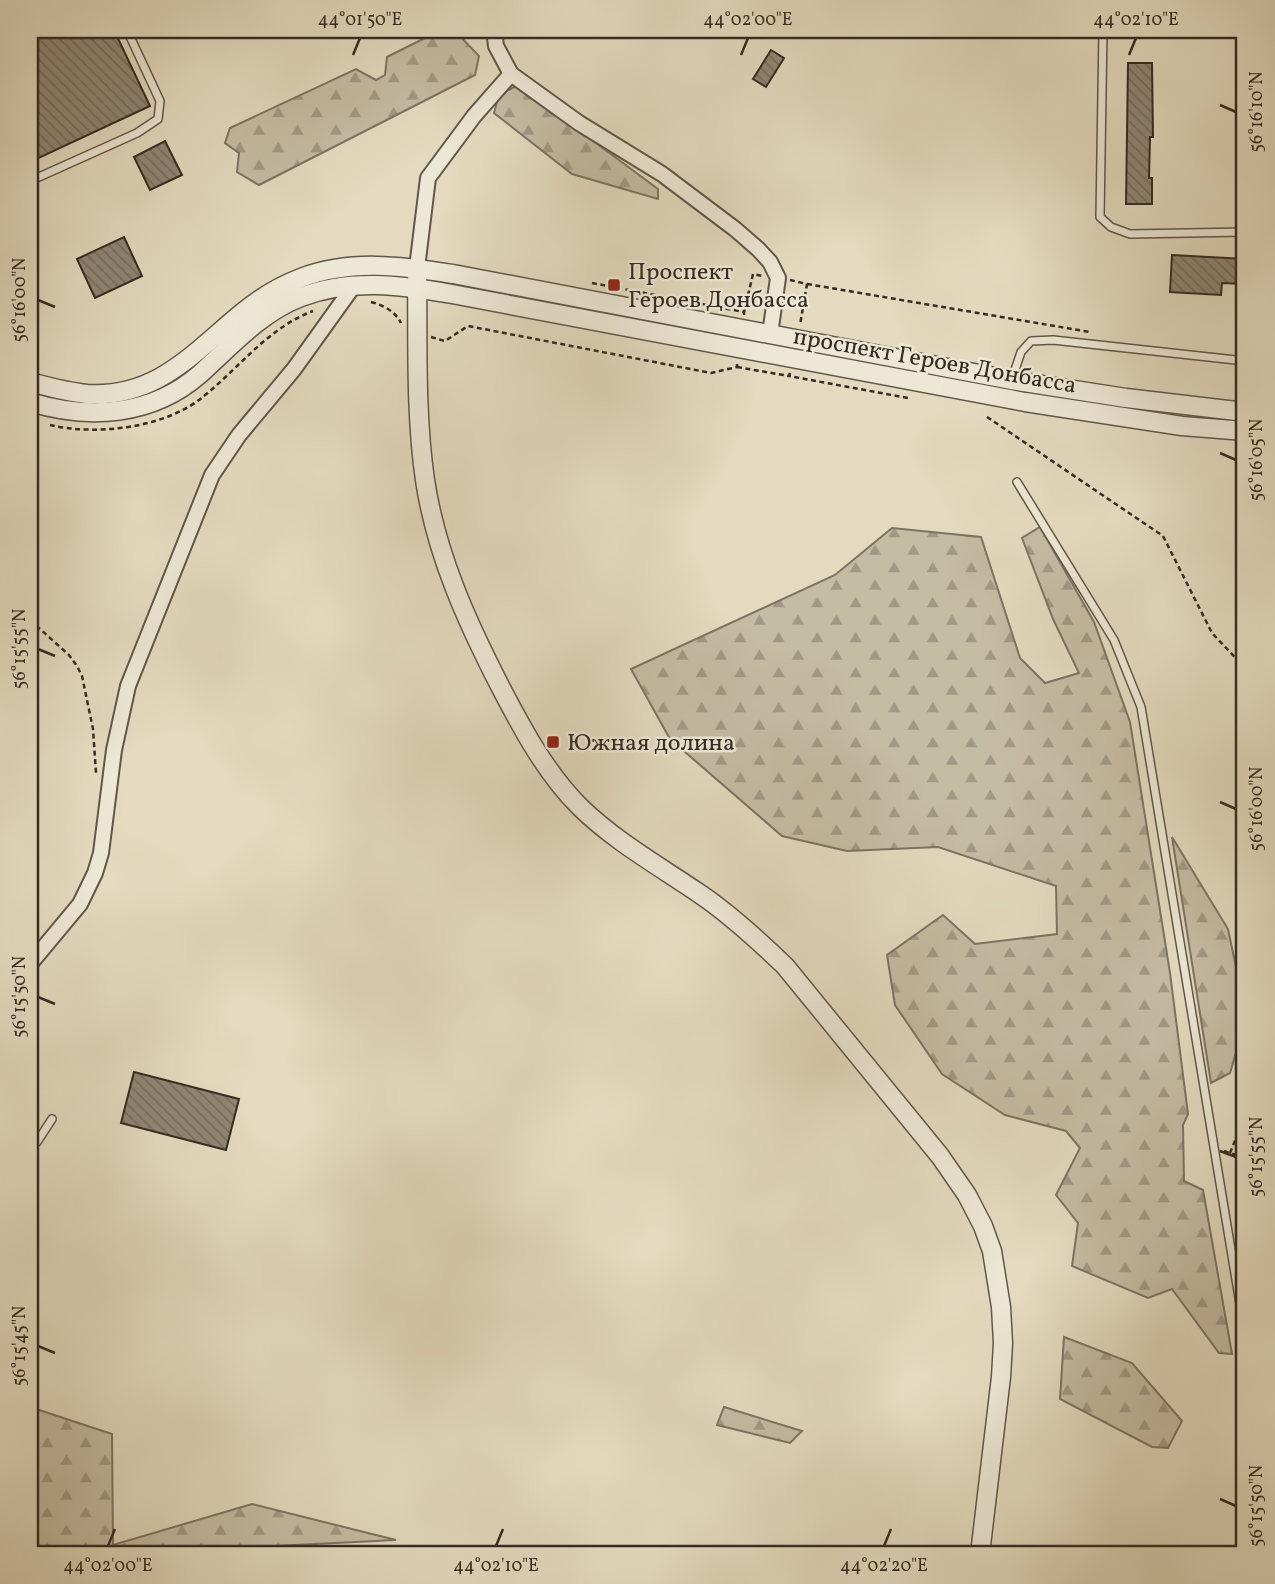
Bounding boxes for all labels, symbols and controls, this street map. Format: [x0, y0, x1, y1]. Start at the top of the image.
text: 44°01'50"E [318, 8, 402, 33]
text: 44°02'00"E [703, 8, 793, 33]
text: 44°02'10"E [1093, 8, 1179, 33]
text: 56°16'10"N [1245, 71, 1270, 153]
place label: Проспект Героев Донбасса [628, 256, 809, 318]
text: 56°16'00"N [8, 258, 33, 342]
marker: Проспект Героев Донбасса [606, 277, 622, 293]
street label: проспект Героев Донбасса [790, 320, 1079, 404]
text: 56°16'05"N [1245, 419, 1270, 501]
text: 56°15'55"N [8, 609, 33, 689]
place label: Южная долина [567, 727, 735, 761]
marker: Южная долина [545, 734, 561, 750]
text: 56°16'00"N [1245, 767, 1270, 851]
text: 56°15'50"N [8, 956, 33, 1038]
text: 56°15'55"N [1245, 1117, 1270, 1197]
text: 56°15'45"N [8, 1306, 33, 1386]
text: 56°15'50"N [1245, 1465, 1270, 1547]
text: 44°02'00"E [63, 1554, 153, 1579]
text: 44°02'10"E [453, 1554, 539, 1579]
text: 44°02'20"E [840, 1554, 928, 1579]

